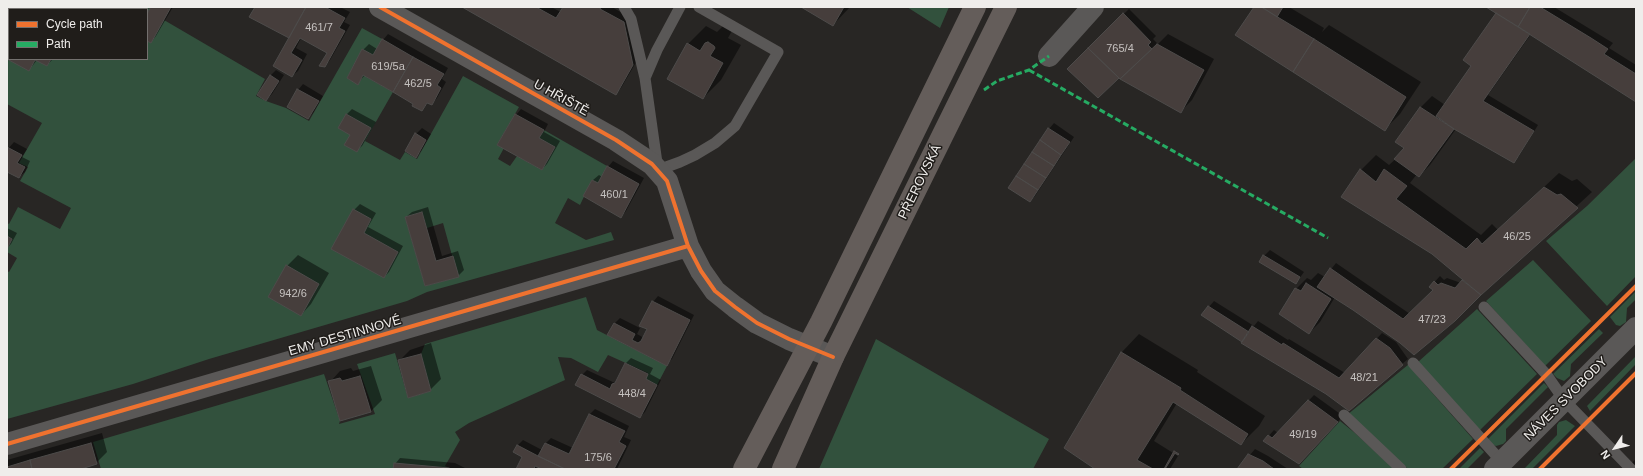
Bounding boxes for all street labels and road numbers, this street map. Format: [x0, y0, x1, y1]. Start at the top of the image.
street label: U HŘIŠTĚ [531, 76, 591, 120]
street label: PŘEROVSKÁ [895, 142, 945, 222]
street label: EMY DESTINNOVÉ [287, 312, 403, 360]
street label: NÁVES SVOBODY [1521, 354, 1611, 444]

